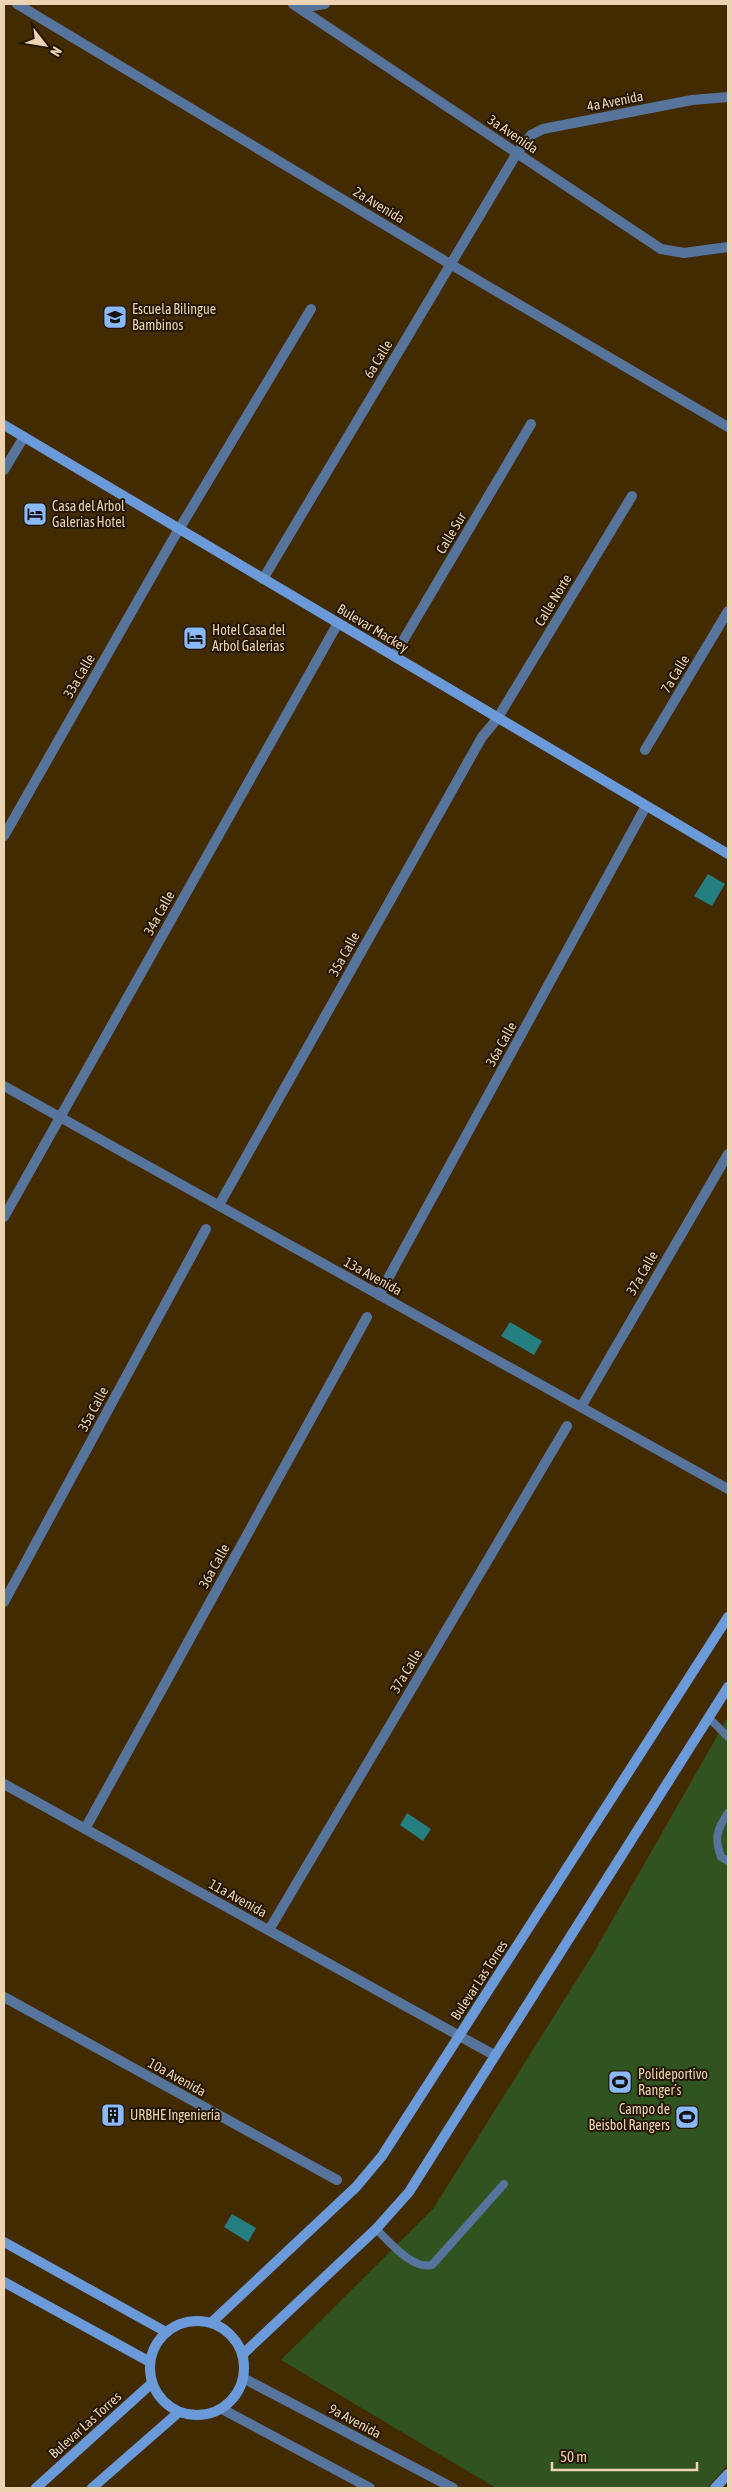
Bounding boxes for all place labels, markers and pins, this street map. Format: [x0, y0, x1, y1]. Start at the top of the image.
place label: Escuela Bilingue Bambinos [132, 301, 216, 333]
school or university icon: Escuela Bilingue Bambinos [102, 304, 128, 330]
place label: Casa del Arbol Galerias Hotel [52, 498, 126, 530]
hotel icon: Casa del Arbol Galerias Hotel [22, 501, 48, 527]
place label: Hotel Casa del Arbol Galerias [212, 622, 286, 654]
hotel icon: Hotel Casa del Arbol Galerias [182, 625, 208, 651]
place label: Polideportivo Ranger´s [638, 2066, 708, 2098]
sports icon: Polideportivo Ranger´s [607, 2069, 633, 2095]
place label: Campo de Beisbol Rangers [589, 2101, 670, 2133]
building icon: URBHE Ingeniería [100, 2102, 126, 2128]
sports icon: Campo de Beisbol Rangers [674, 2104, 700, 2130]
place label: URBHE Ingeniería [130, 2107, 221, 2123]

